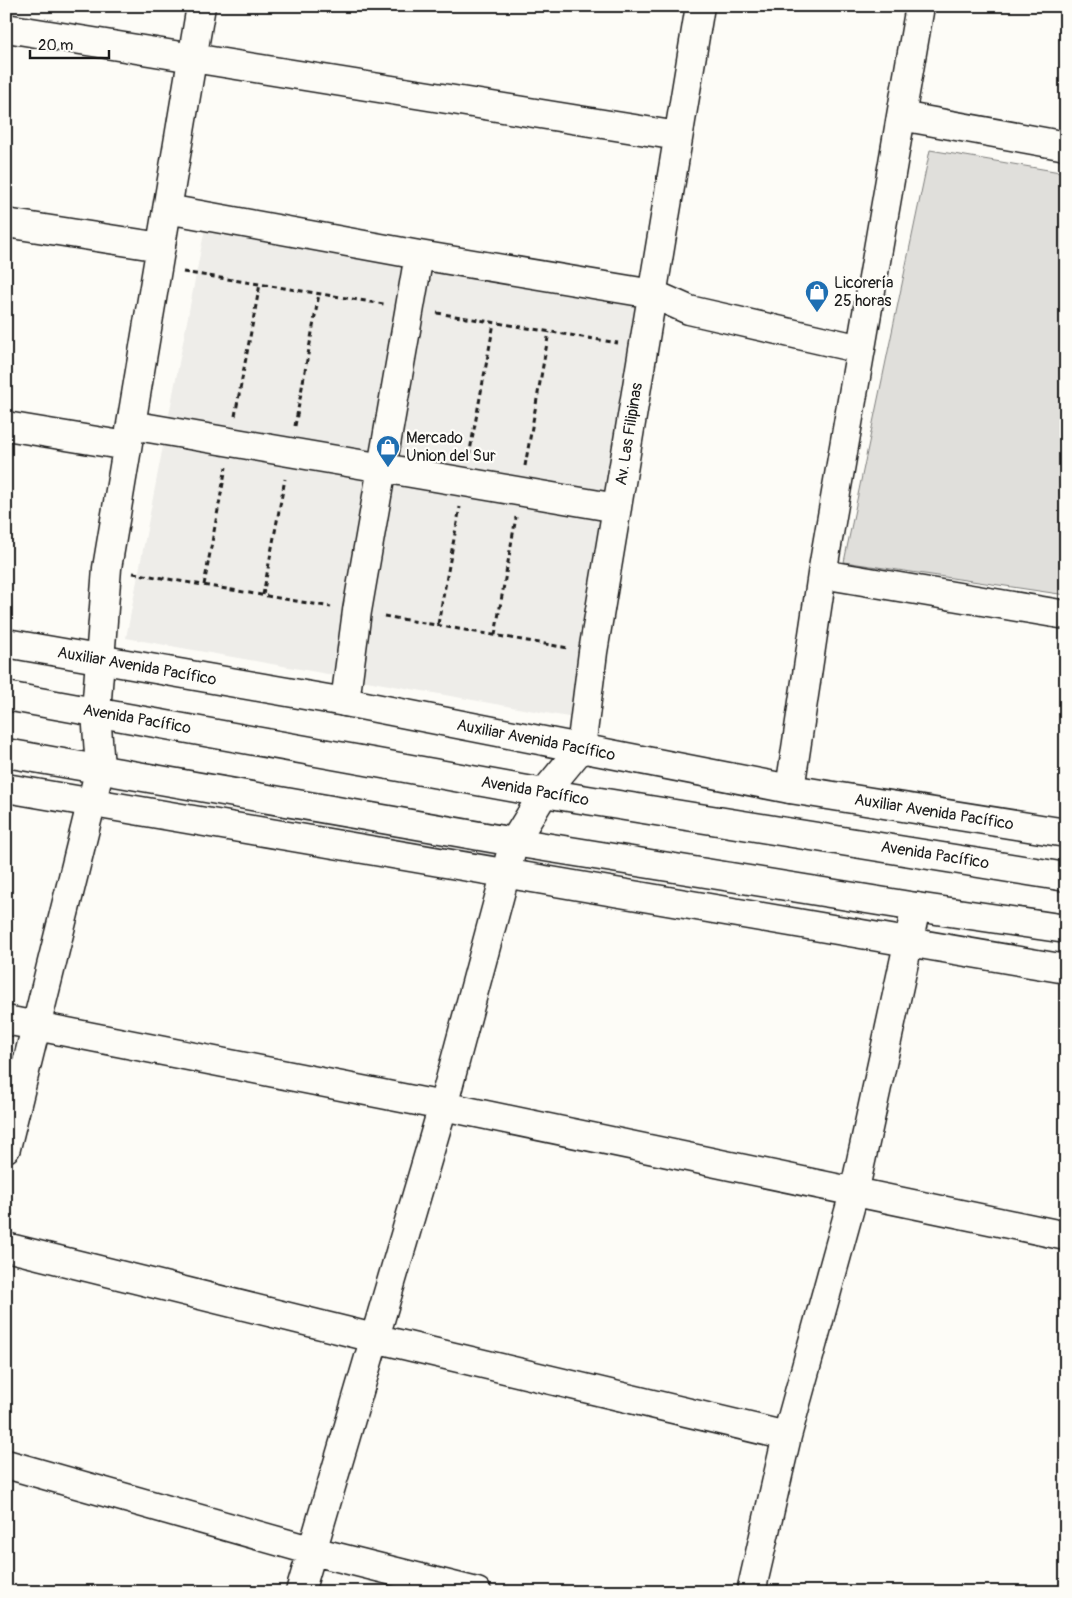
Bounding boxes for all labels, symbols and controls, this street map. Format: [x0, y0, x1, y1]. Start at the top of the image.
scale bar [30, 28, 109, 60]
text: 20 m [38, 36, 73, 55]
place label: Licorería 25 horas [834, 273, 894, 311]
shop icon: Licorería 25 horas [804, 279, 830, 313]
street label: Av. Las Filipinas [611, 381, 647, 487]
place label: Mercado Union del Sur [406, 428, 496, 466]
shop icon: Mercado Union del Sur [375, 434, 401, 468]
street label: Auxiliar Avenida Pacífico [56, 642, 218, 690]
street label: Avenida Pacífico [82, 700, 193, 738]
street label: Auxiliar Avenida Pacífico [455, 715, 617, 765]
street label: Avenida Pacífico [480, 772, 591, 810]
street label: Auxiliar Avenida Pacífico [853, 790, 1016, 835]
street label: Avenida Pacífico [880, 837, 991, 873]

